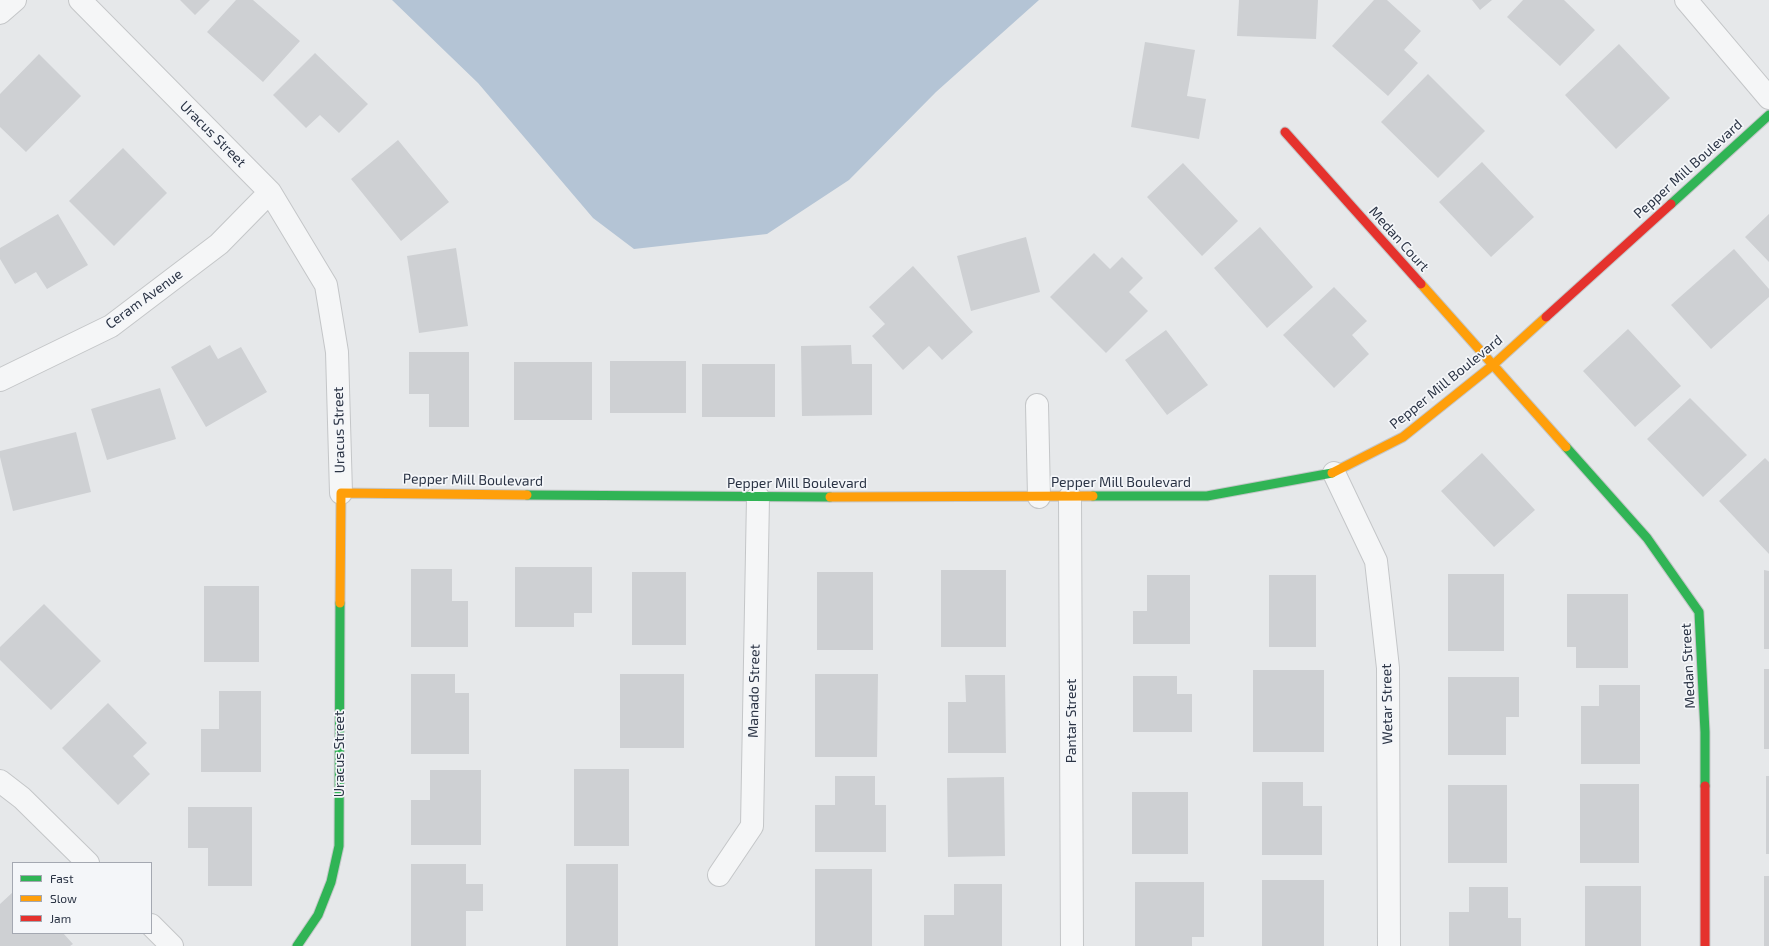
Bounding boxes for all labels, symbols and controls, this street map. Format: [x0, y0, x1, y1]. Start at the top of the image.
street label: Uracus Street [176, 97, 250, 171]
street label: Pepper Mill Boulevard [1630, 116, 1746, 222]
street label: Medan Court [1365, 203, 1433, 275]
street label: Ceram Avenue [102, 265, 186, 333]
street label: Pepper Mill Boulevard [1386, 331, 1506, 433]
street label: Uracus Street [330, 387, 348, 473]
street label: Pepper Mill Boulevard [403, 470, 543, 490]
street label: Pepper Mill Boulevard [1051, 474, 1191, 490]
street label: Pepper Mill Boulevard [727, 475, 867, 491]
street label: Medan Street [1677, 623, 1699, 709]
street label: Manado Street [745, 644, 763, 738]
street label: Wetar Street [1378, 663, 1396, 745]
street label: Pantar Street [1063, 679, 1079, 763]
street label: Uracus Street [331, 711, 347, 797]
legend [12, 862, 152, 934]
text: Fast [50, 871, 73, 885]
text: Slow [50, 891, 77, 905]
text: Jam [50, 911, 71, 925]

